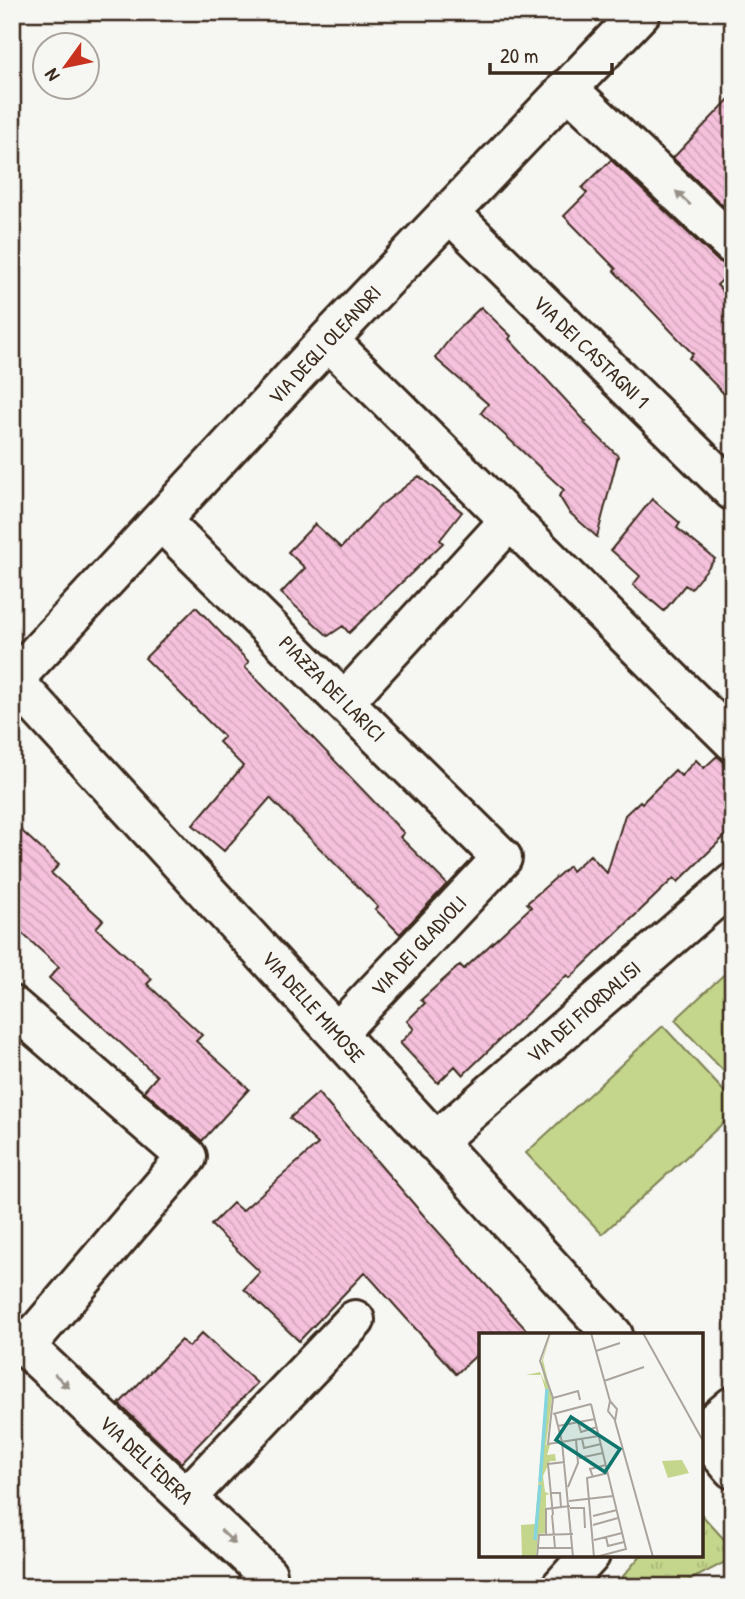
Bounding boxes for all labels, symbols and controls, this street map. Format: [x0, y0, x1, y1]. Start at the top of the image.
north arrow [32, 32, 102, 102]
scale bar [490, 32, 612, 76]
text: 20 m [500, 41, 538, 70]
text: N [38, 64, 65, 87]
one-way arrow [675, 190, 692, 206]
street label: VIA DEGLI OLEANDRI [262, 279, 388, 411]
street label: VIA DEI CASTAGNI 1 [527, 289, 656, 415]
street label: PIAZZA DEI LARICI [273, 629, 392, 748]
street label: VIA DEI GLADIOLI [364, 889, 473, 1002]
street label: VIA DELLE MIMOSE [255, 944, 371, 1069]
street label: VIA DEI FIORDALISI [520, 954, 647, 1069]
inset map [479, 1333, 703, 1557]
one-way arrow [53, 1373, 70, 1389]
street label: VIA DELL'EDERA [93, 1409, 200, 1511]
one-way arrow [219, 1529, 236, 1546]

